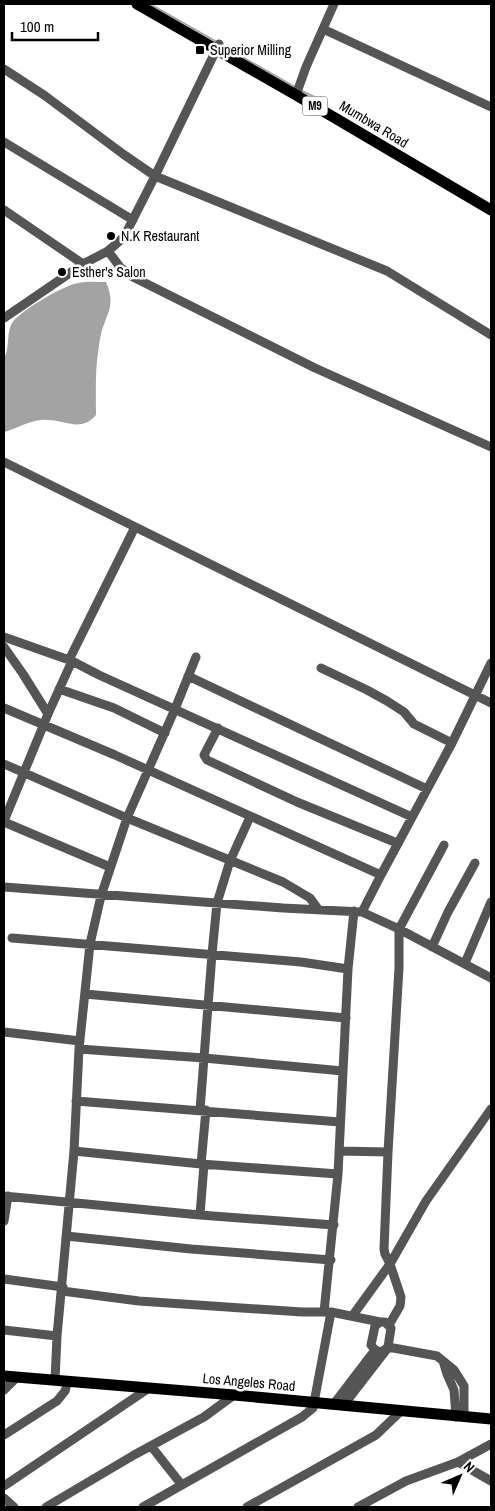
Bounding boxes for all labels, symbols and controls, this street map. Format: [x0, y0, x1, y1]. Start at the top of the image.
scale bar [12, 10, 99, 42]
text: 100 m [20, 16, 54, 37]
place label: Superior Milling [210, 41, 292, 59]
marker: Superior Milling [194, 44, 206, 56]
road number: M9 [302, 96, 328, 115]
street label: Mumbwa Road [336, 96, 412, 152]
place label: N.K Restaurant [121, 227, 199, 245]
marker: N.K Restaurant [105, 230, 117, 242]
place label: Esther's Salon [72, 263, 146, 281]
marker: Esther's Salon [56, 266, 68, 278]
street label: Los Angeles Road [202, 1369, 296, 1395]
north arrow [435, 1451, 485, 1501]
text: N [460, 1458, 478, 1476]

